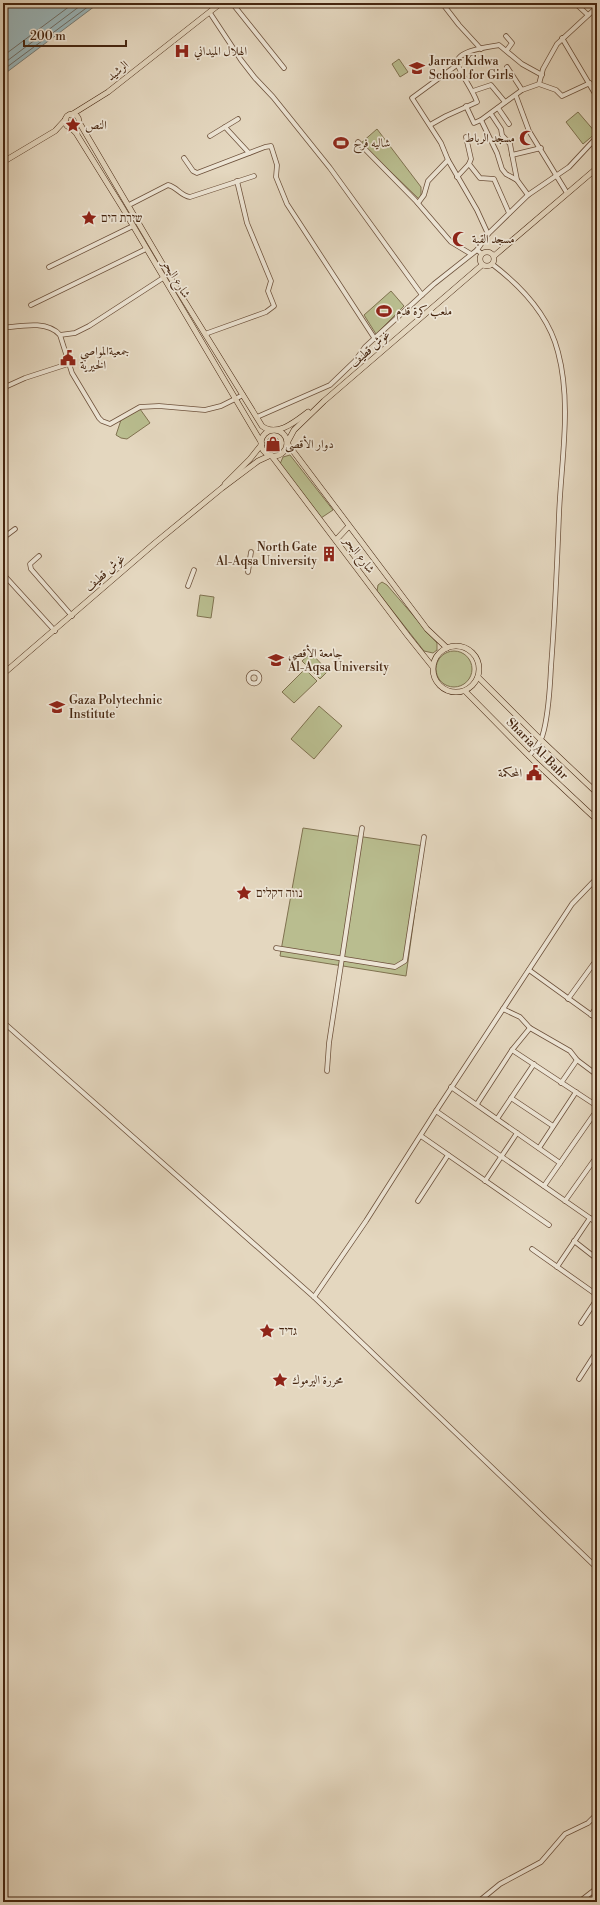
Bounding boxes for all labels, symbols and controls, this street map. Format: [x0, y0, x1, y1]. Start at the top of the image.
scale bar [24, 22, 126, 48]
text: 200 m [30, 29, 66, 44]
hospital icon: الهلال الميداني [173, 42, 191, 60]
place label: الهلال الميداني [194, 44, 247, 61]
place label: Jarrar Kidwa School for Girls [428, 54, 514, 83]
street label: الرشيد [104, 57, 132, 84]
school or university icon: Jarrar Kidwa School for Girls [408, 59, 426, 77]
place icon: النص [64, 116, 82, 134]
place label: النص [85, 118, 107, 133]
mosque icon: مسجد الرباط [518, 129, 536, 147]
place label: مسجد الرباط [465, 131, 515, 146]
sports icon: شاليه فرح [332, 134, 350, 152]
place label: شاليه فرح [353, 136, 390, 154]
place icon: שירת הים [80, 209, 98, 227]
place label: שירת הים [101, 211, 142, 226]
mosque icon: مسجد القبة [451, 230, 469, 248]
place label: مسجد القبة [472, 232, 515, 247]
street label: شارع البحر [155, 255, 193, 303]
sports icon: ملعب كرة قدم [375, 302, 393, 320]
place label: ملعب كرة قدم [396, 304, 452, 322]
street label: غوش قطيف [346, 327, 394, 371]
place label: جمعيةالمواصي الخيرية [80, 344, 129, 373]
public building icon: جمعيةالمواصي الخيرية [59, 349, 77, 367]
shop icon: دوار الأقصى [264, 435, 282, 453]
place label: دوار الأقصى [285, 435, 334, 453]
street label: شارع البحر [337, 532, 378, 578]
place label: North Gate Al-Aqsa University [215, 540, 317, 569]
building icon: North Gate Al-Aqsa University [320, 545, 338, 563]
street label: غوش قطيف [81, 551, 129, 595]
place label: جامعة الأقصى Al-Aqsa University [287, 644, 389, 675]
school or university icon: جامعة الأقصى Al-Aqsa University [267, 651, 285, 669]
place label: Gaza Polytechnic Institute [69, 693, 162, 722]
school or university icon: Gaza Polytechnic Institute [48, 698, 66, 716]
street label: Sharia Al-Bahr [503, 715, 571, 783]
public building icon: المحكمة [525, 764, 543, 782]
place label: المحكمة [498, 766, 522, 781]
place icon: נווה דקלים [235, 884, 253, 902]
place label: נווה דקלים [256, 886, 302, 901]
place icon: גדיד [258, 1322, 276, 1340]
place label: גדיד [279, 1324, 297, 1339]
place icon: محررة اليرموك [271, 1371, 289, 1389]
place label: محررة اليرموك [292, 1373, 344, 1388]

